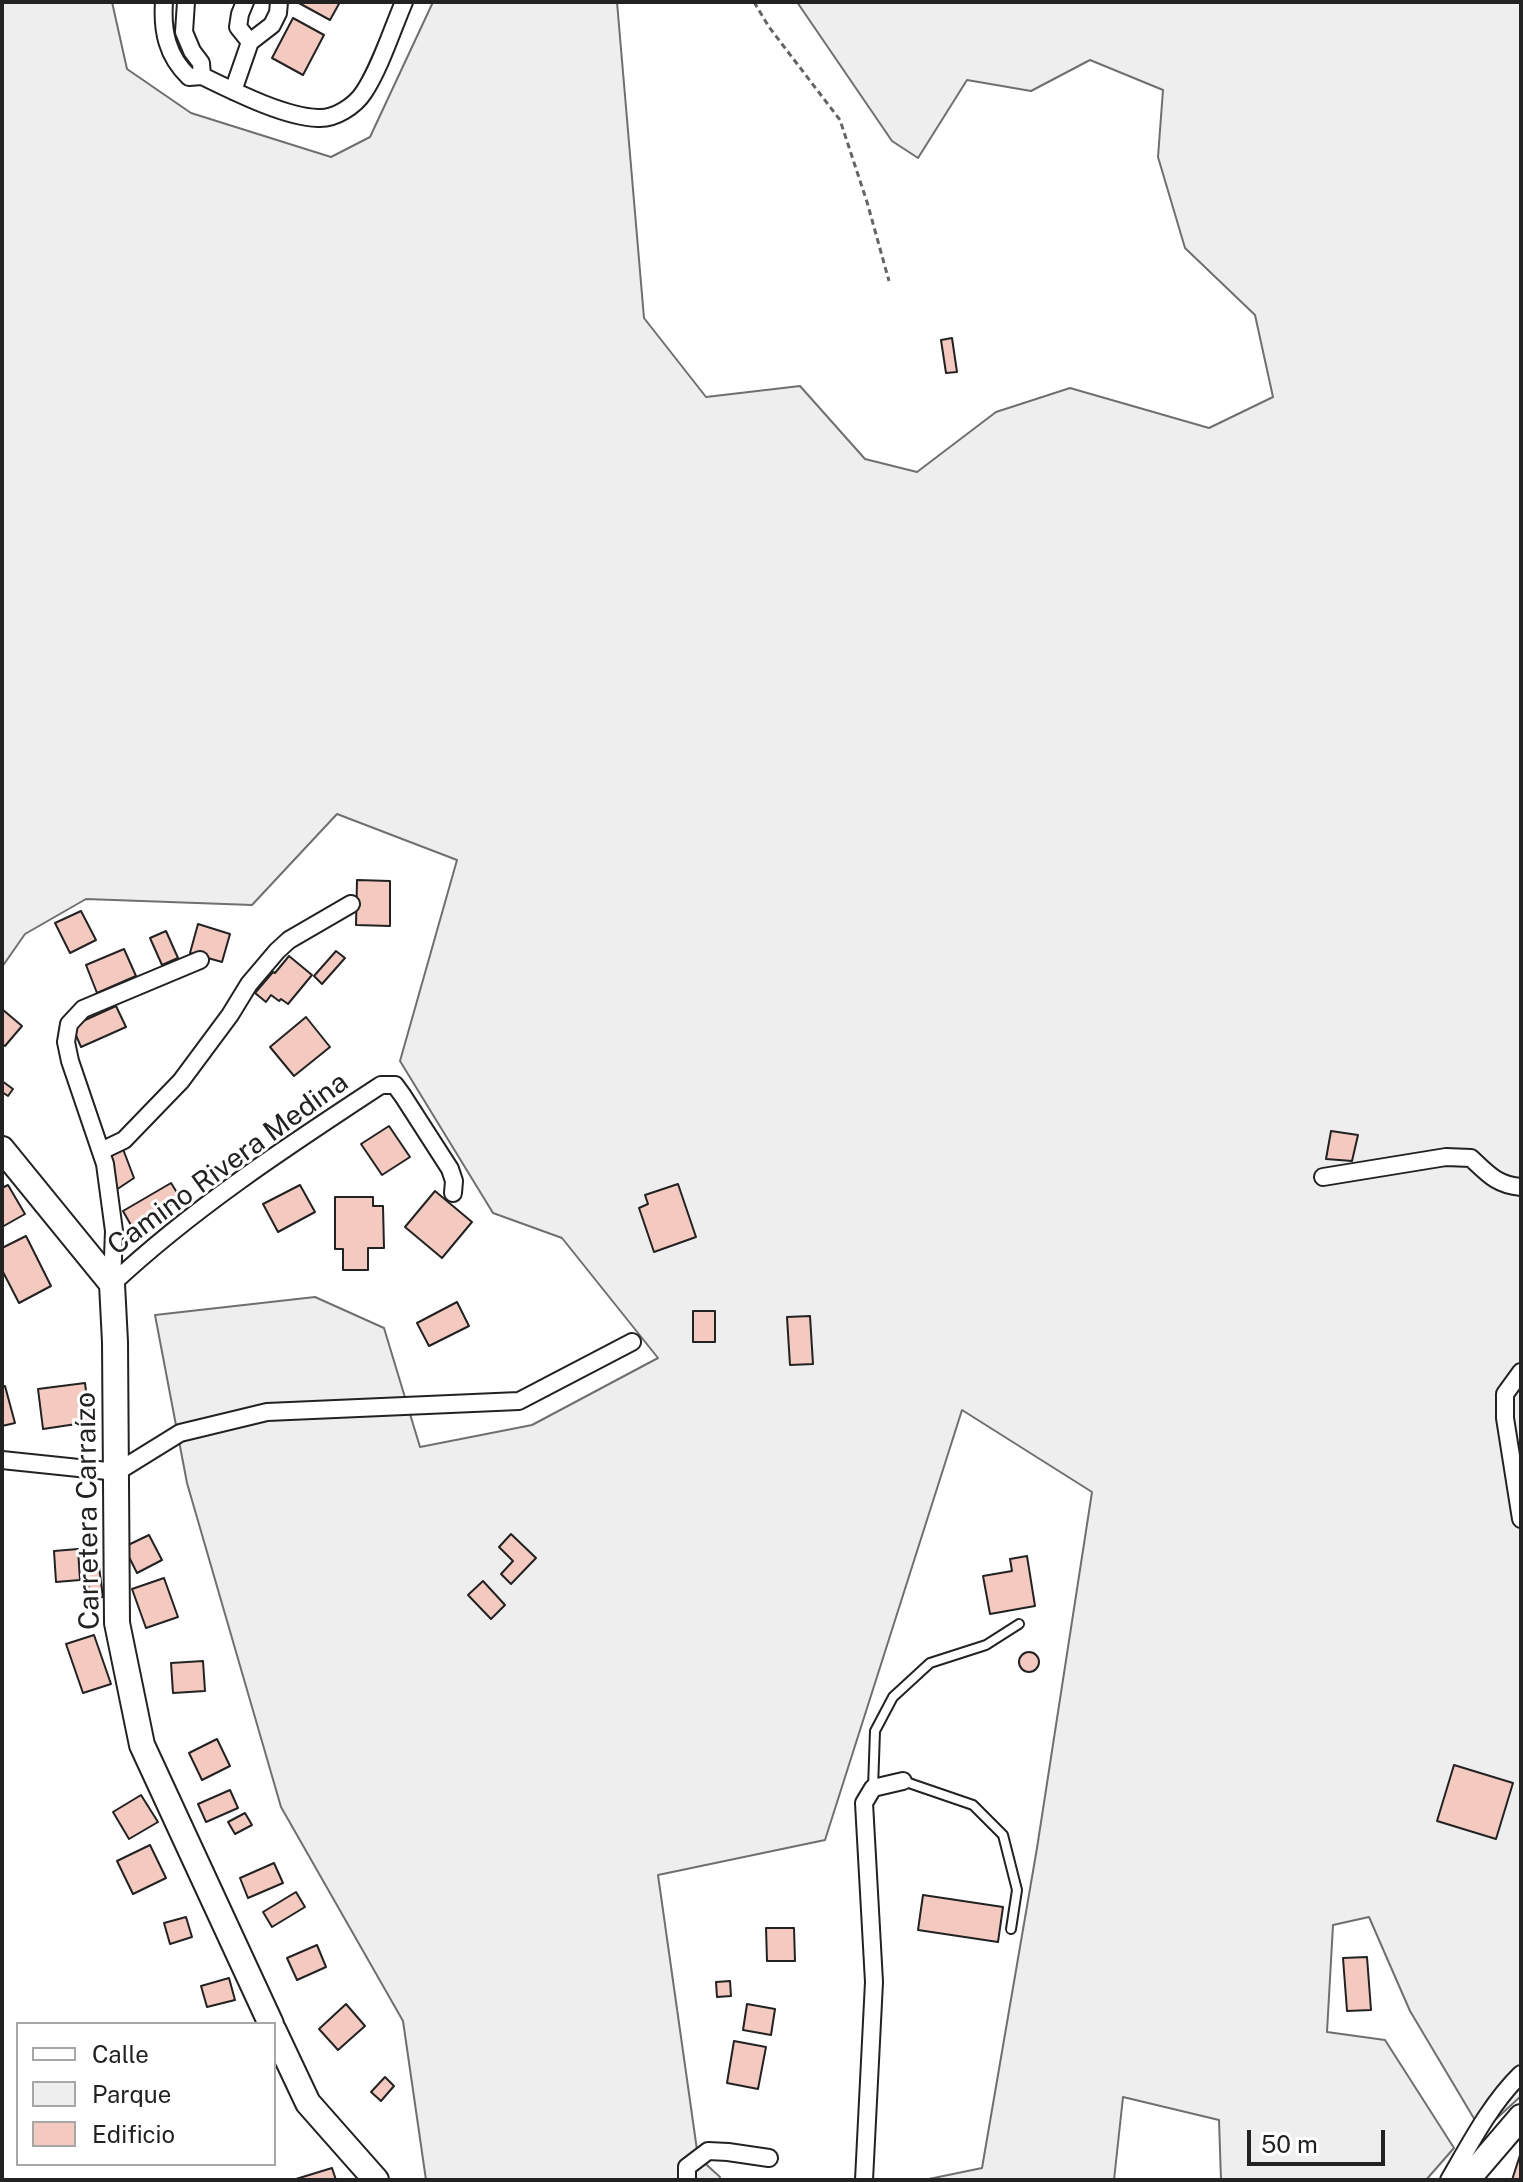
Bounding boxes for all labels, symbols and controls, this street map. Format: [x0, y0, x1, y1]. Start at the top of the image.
street label: Camino Rivera Medina [101, 1066, 355, 1262]
street label: Carretera Carraízo [69, 1392, 107, 1630]
legend [16, 2022, 276, 2166]
text: Calle [92, 2040, 149, 2068]
text: Parque [92, 2080, 171, 2108]
scale bar [1251, 2114, 1389, 2164]
text: Edificio [92, 2120, 175, 2148]
text: 50 m [1261, 2130, 1318, 2158]

